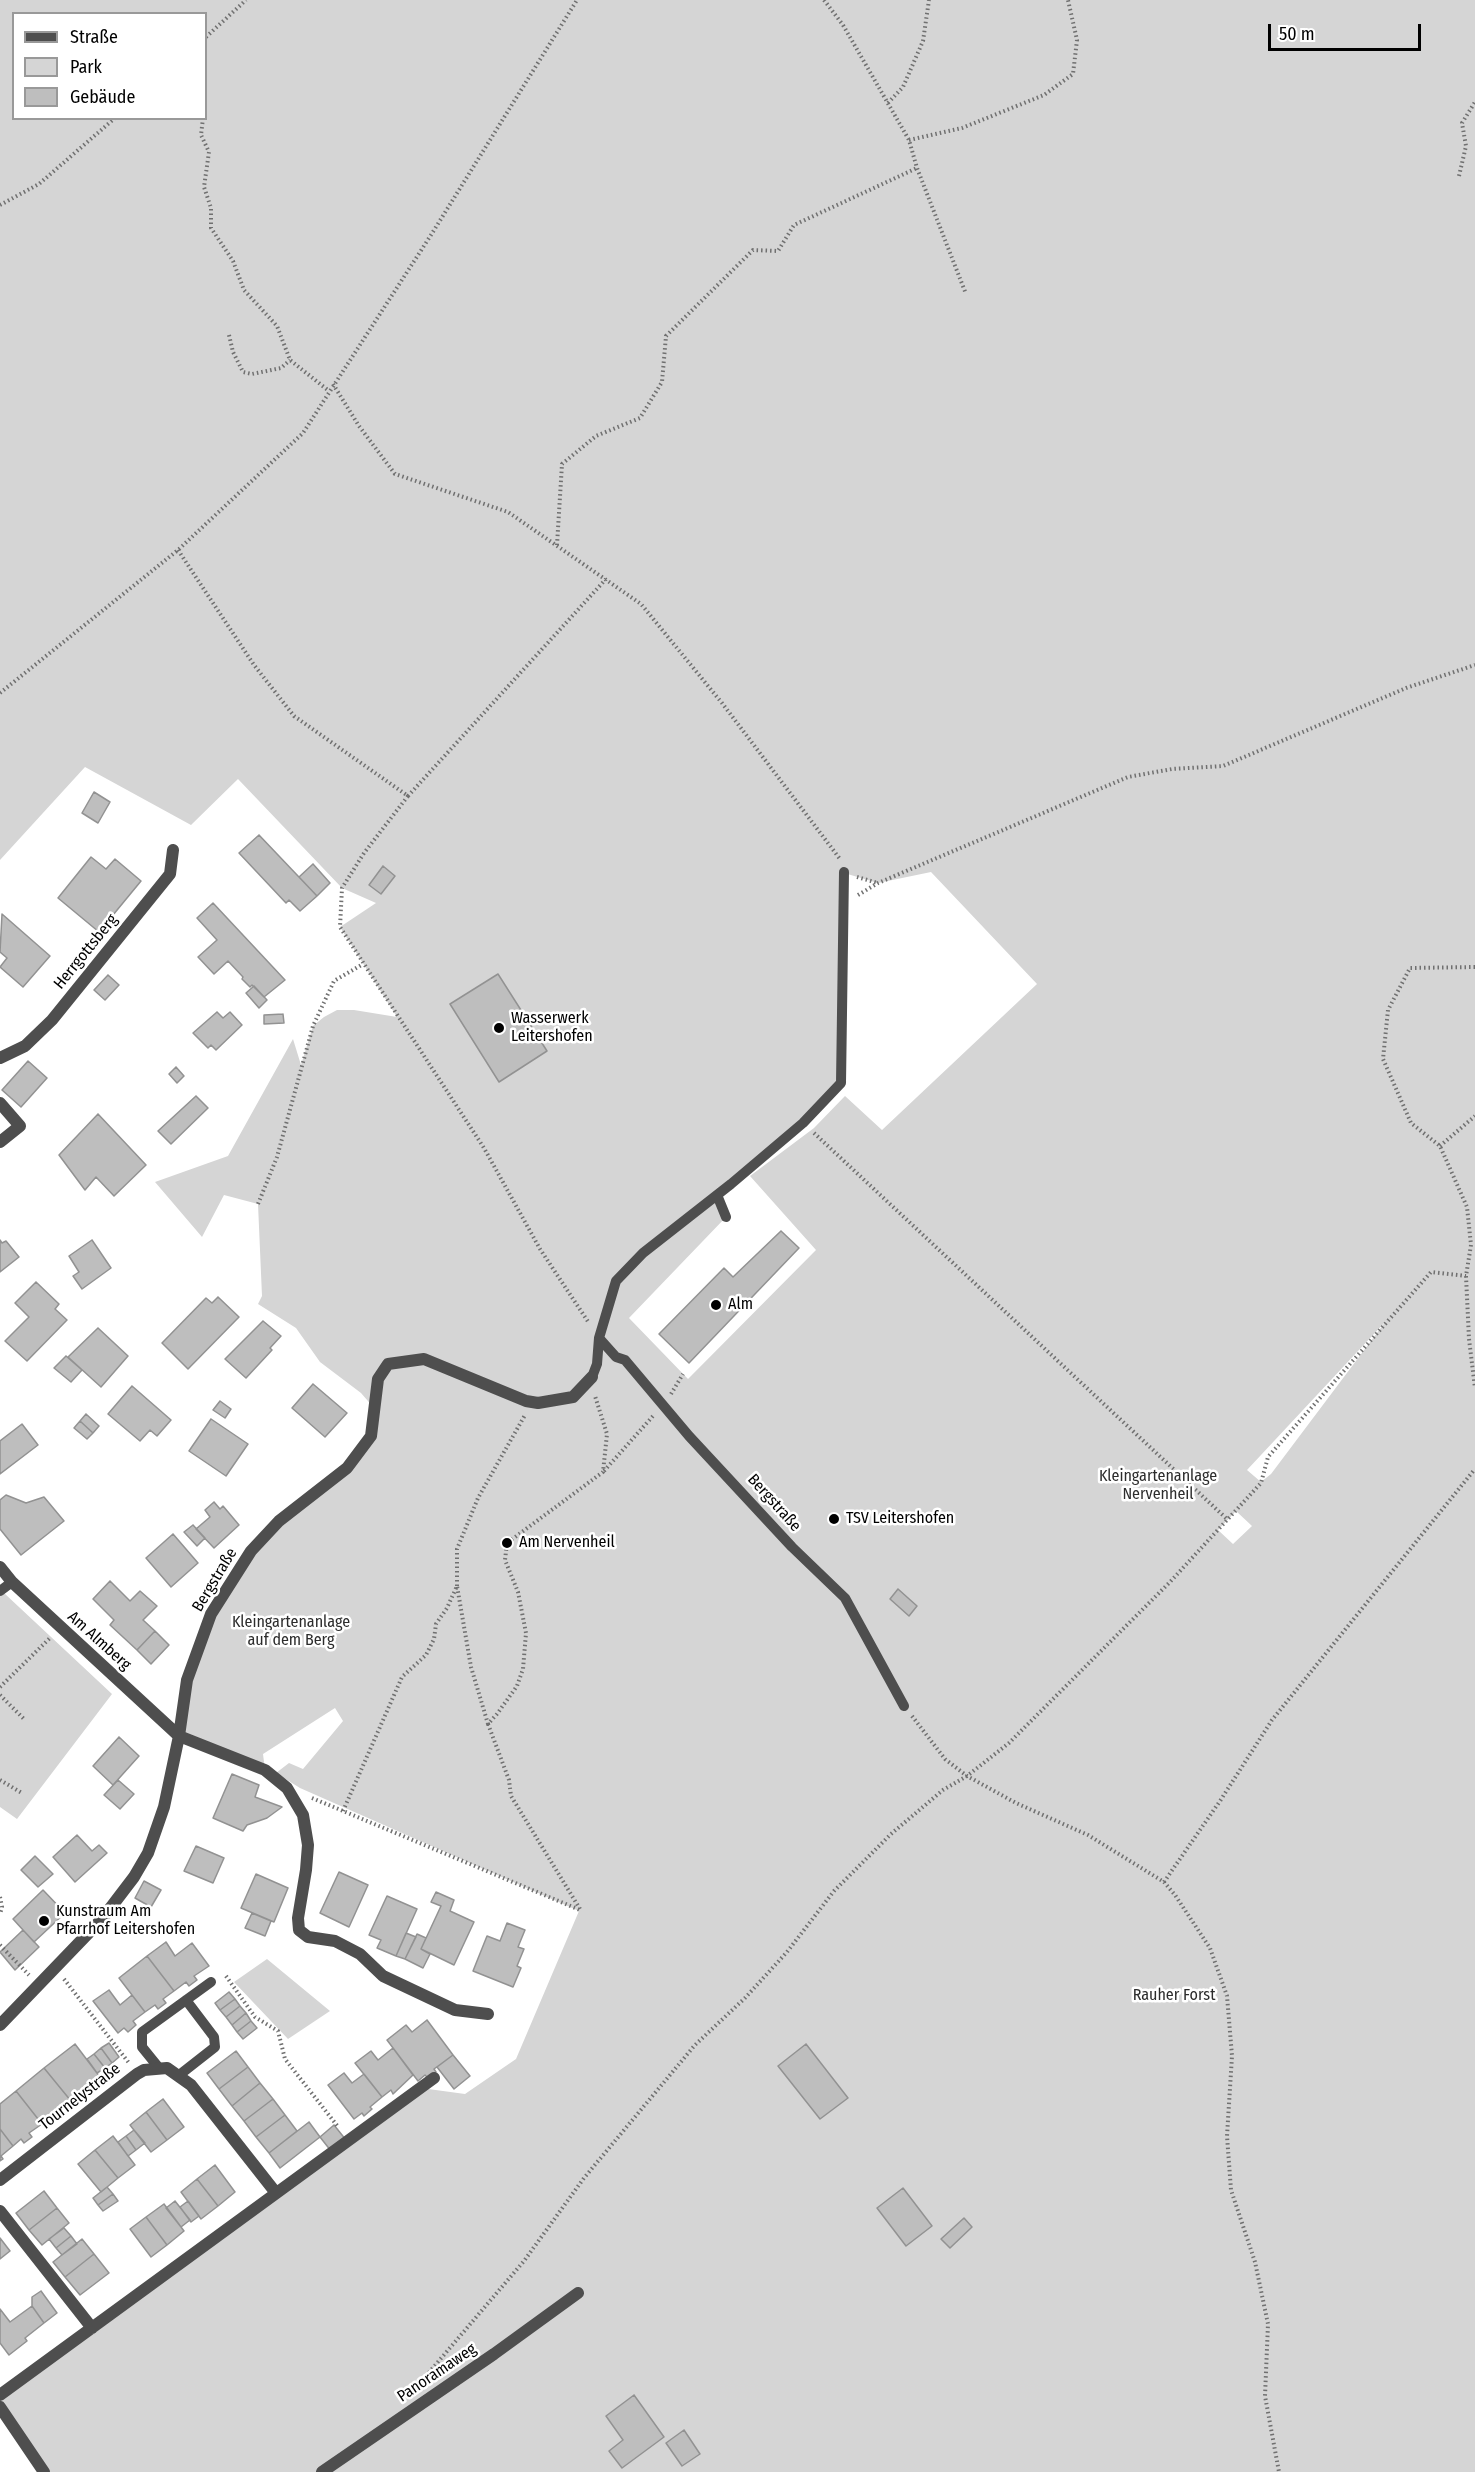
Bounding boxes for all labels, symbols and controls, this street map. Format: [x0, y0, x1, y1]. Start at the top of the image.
legend [12, 12, 207, 120]
scale bar [1271, 12, 1424, 50]
text: 50 m [1279, 23, 1315, 45]
text: Straße [70, 26, 118, 48]
text: Park [70, 56, 102, 78]
text: Gebäude [70, 86, 135, 108]
street label: Herrgottsberg [50, 911, 122, 993]
place label: Wasserwerk Leitershofen [511, 1009, 593, 1047]
marker: Wasserwerk Leitershofen [492, 1021, 506, 1035]
place label: Alm [728, 1295, 753, 1315]
marker: Alm [709, 1298, 723, 1312]
park label: Kleingartenanlage Nervenheil [1099, 1467, 1217, 1505]
street label: Bergstraße [743, 1470, 805, 1536]
place label: TSV Leitershofen [846, 1509, 954, 1529]
marker: TSV Leitershofen [827, 1512, 841, 1526]
place label: Am Nervenheil [519, 1533, 615, 1553]
marker: Am Nervenheil [500, 1536, 514, 1550]
street label: Bergstraße [189, 1545, 241, 1615]
street label: Am Almberg [63, 1608, 135, 1674]
park label: Kleingartenanlage auf dem Berg [232, 1613, 350, 1651]
place label: Kunstraum Am Pfarrhof Leitershofen [56, 1902, 195, 1940]
marker: Kunstraum Am Pfarrhof Leitershofen [37, 1914, 51, 1928]
park label: Rauher Forst [1133, 1986, 1215, 2006]
street label: Tournelystraße [36, 2059, 124, 2135]
street label: Panoramaweg [394, 2340, 480, 2406]

